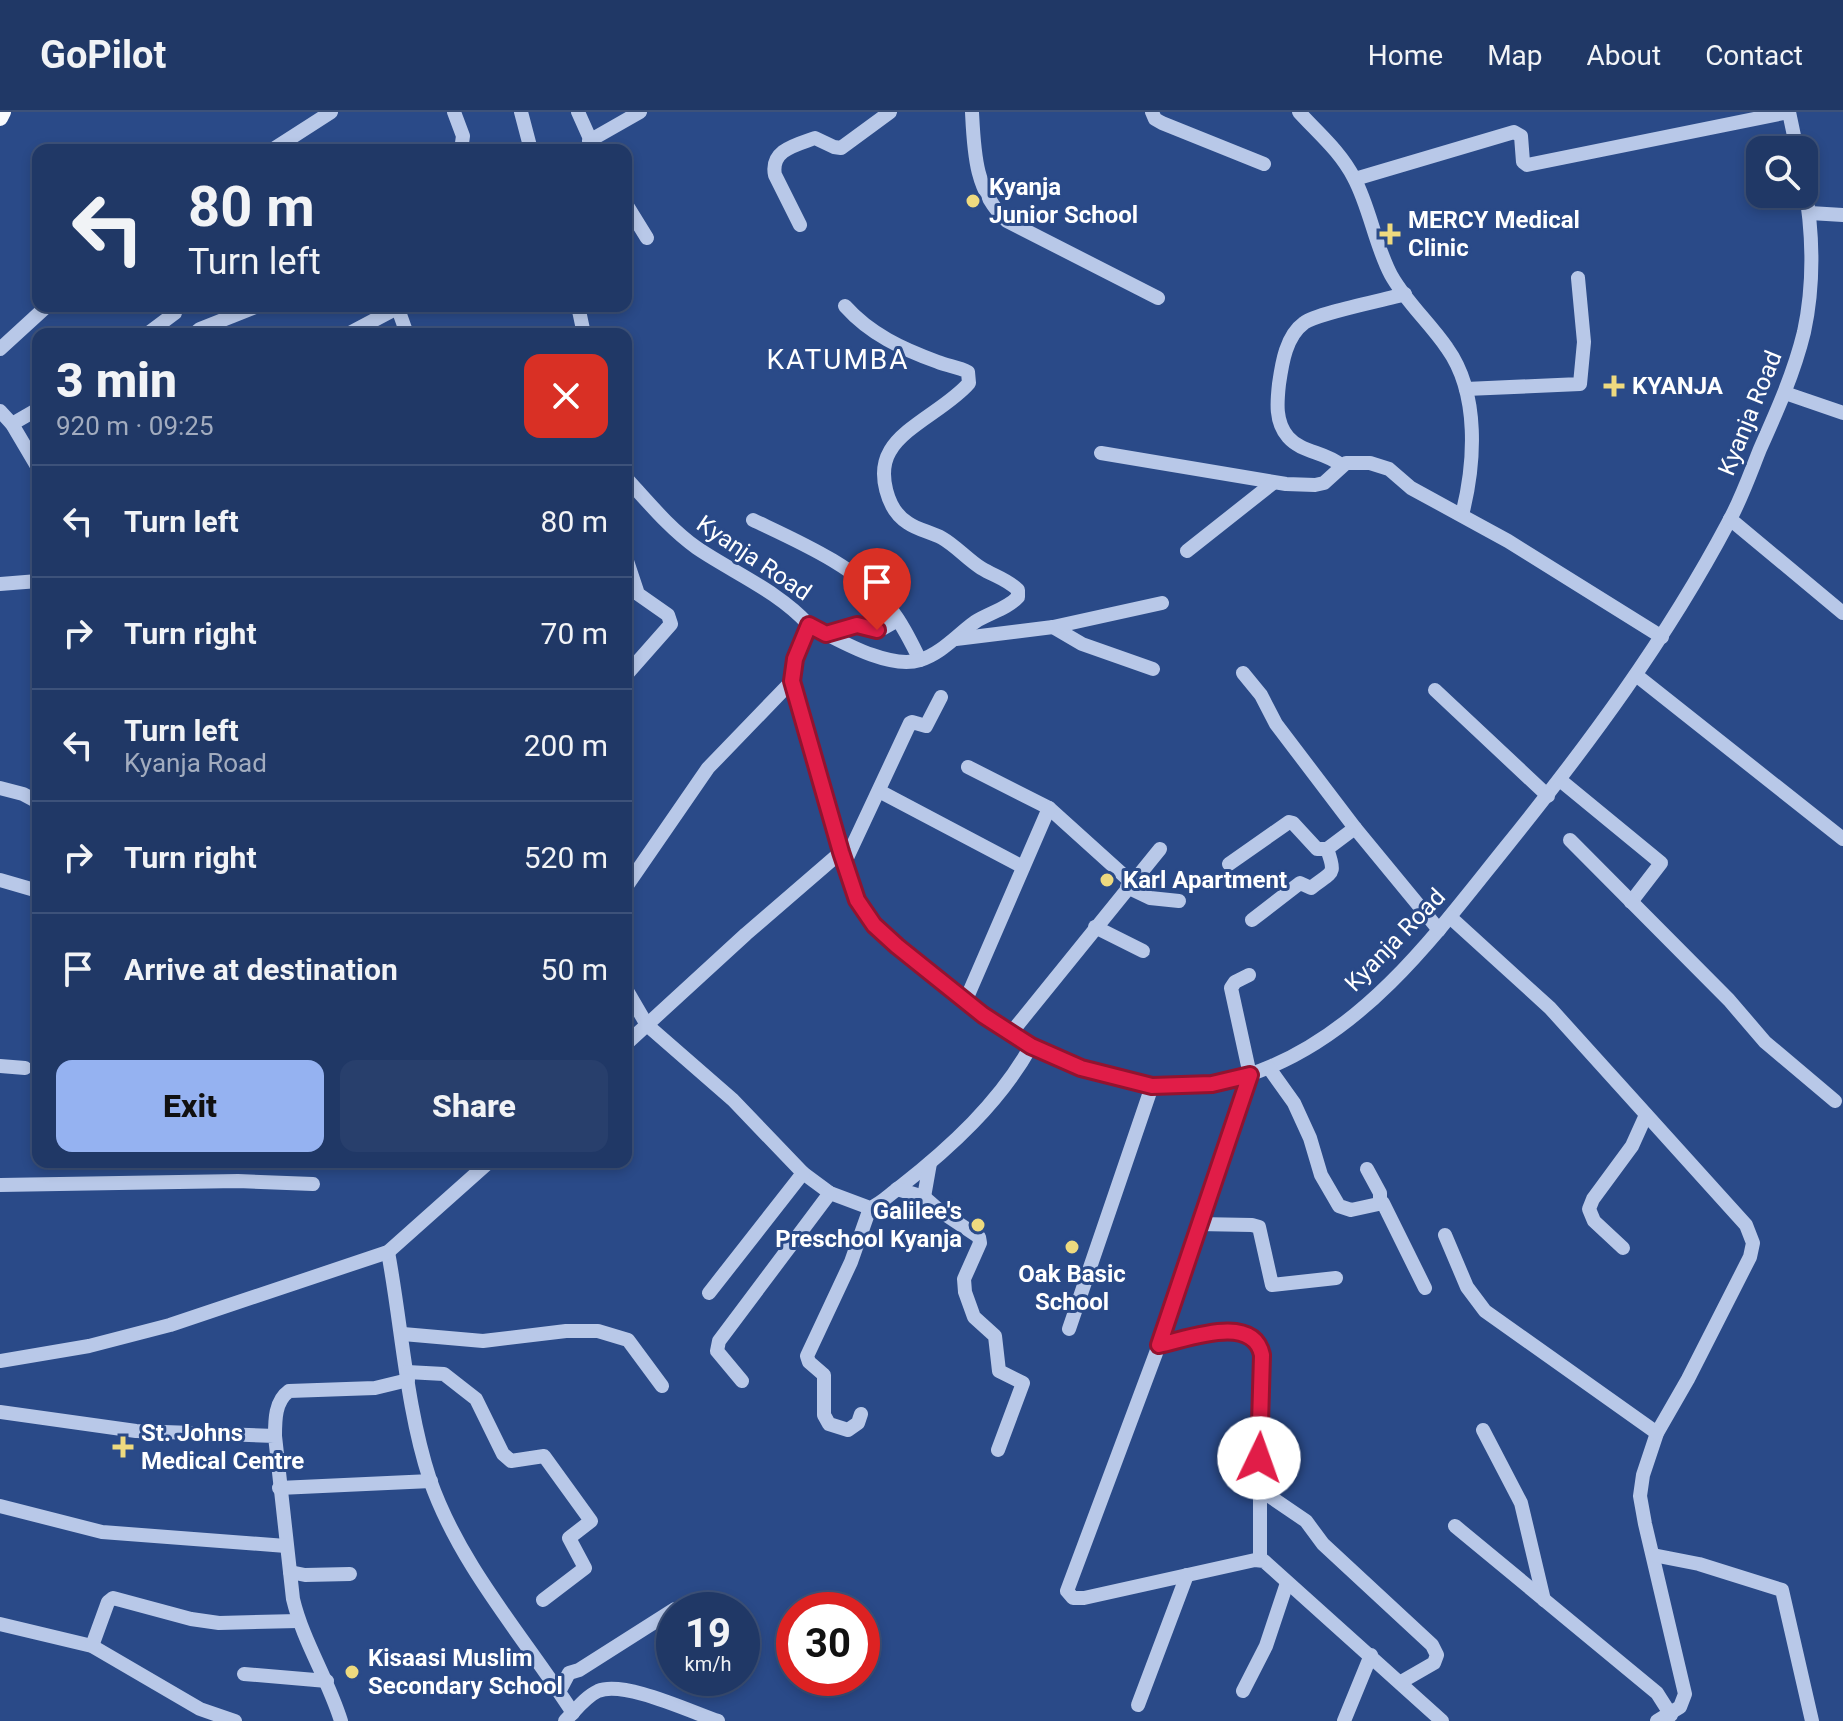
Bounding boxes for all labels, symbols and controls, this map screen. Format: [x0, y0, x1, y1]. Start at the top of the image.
text: GoPilot [40, 33, 166, 77]
text: Home [1368, 39, 1443, 72]
text: Map [1487, 39, 1543, 72]
text: About [1587, 39, 1661, 72]
text: Contact [1705, 39, 1803, 72]
map controls [1746, 136, 1818, 208]
button: search [1746, 136, 1818, 208]
place label: Kyanja Junior School [989, 173, 1138, 229]
text: 80 m [188, 174, 315, 240]
icon: left [56, 176, 160, 280]
marker: Kyanja Junior School [964, 192, 982, 210]
place label: MERCY Medical Clinic [1408, 206, 1580, 262]
marker: MERCY Medical Clinic [1379, 223, 1401, 245]
text: Turn left [188, 241, 321, 283]
district label: KATUMBA [766, 343, 910, 376]
street label: Kyanja Road [1712, 347, 1788, 479]
text: 3 min [56, 352, 177, 409]
button: close [524, 354, 608, 438]
place label: KYANJA [1632, 372, 1724, 400]
marker: KYANJA [1603, 375, 1625, 397]
text: 920 m · 09:25 [56, 411, 214, 441]
icon: left [56, 499, 100, 543]
text: Turn left [124, 504, 239, 539]
text: 80 m [541, 504, 608, 539]
street label: Kyanja Road [691, 510, 817, 606]
pin [843, 548, 911, 630]
icon: arrive [855, 560, 899, 604]
icon: right [56, 611, 100, 655]
text: Turn right [124, 616, 257, 651]
text: 70 m [541, 616, 608, 651]
text: Turn left [124, 713, 239, 748]
icon: left [56, 723, 100, 767]
text: 200 m [524, 728, 608, 763]
text: Kyanja Road [124, 748, 267, 778]
icon: right [56, 835, 100, 879]
text: Turn right [124, 840, 257, 875]
text: 520 m [524, 840, 608, 875]
place label: Karl Apartment [1123, 866, 1287, 894]
marker: Karl Apartment [1098, 871, 1116, 889]
street label: Kyanja Road [1339, 883, 1451, 997]
icon: arrive [56, 947, 100, 991]
text: Arrive at destination [124, 952, 398, 987]
text: 50 m [541, 952, 608, 987]
button: Exit [56, 1060, 324, 1152]
button: Share [340, 1060, 608, 1152]
place label: Galilee's Preschool Kyanja [775, 1197, 962, 1253]
marker: Galilee's Preschool Kyanja [969, 1216, 987, 1234]
marker: Oak Basic School [1063, 1238, 1081, 1256]
place label: Oak Basic School [1018, 1260, 1126, 1316]
position arrow [1217, 1416, 1301, 1500]
place label: St. Johns Medical Centre [141, 1419, 304, 1475]
marker: St. Johns Medical Centre [112, 1436, 134, 1458]
speed limit sign: 30 [776, 1592, 880, 1696]
text: 19 [685, 1610, 731, 1657]
place label: Kisaasi Muslim Secondary School [368, 1644, 563, 1700]
text: km/h [685, 1652, 731, 1676]
marker: Kisaasi Muslim Secondary School [343, 1663, 361, 1681]

